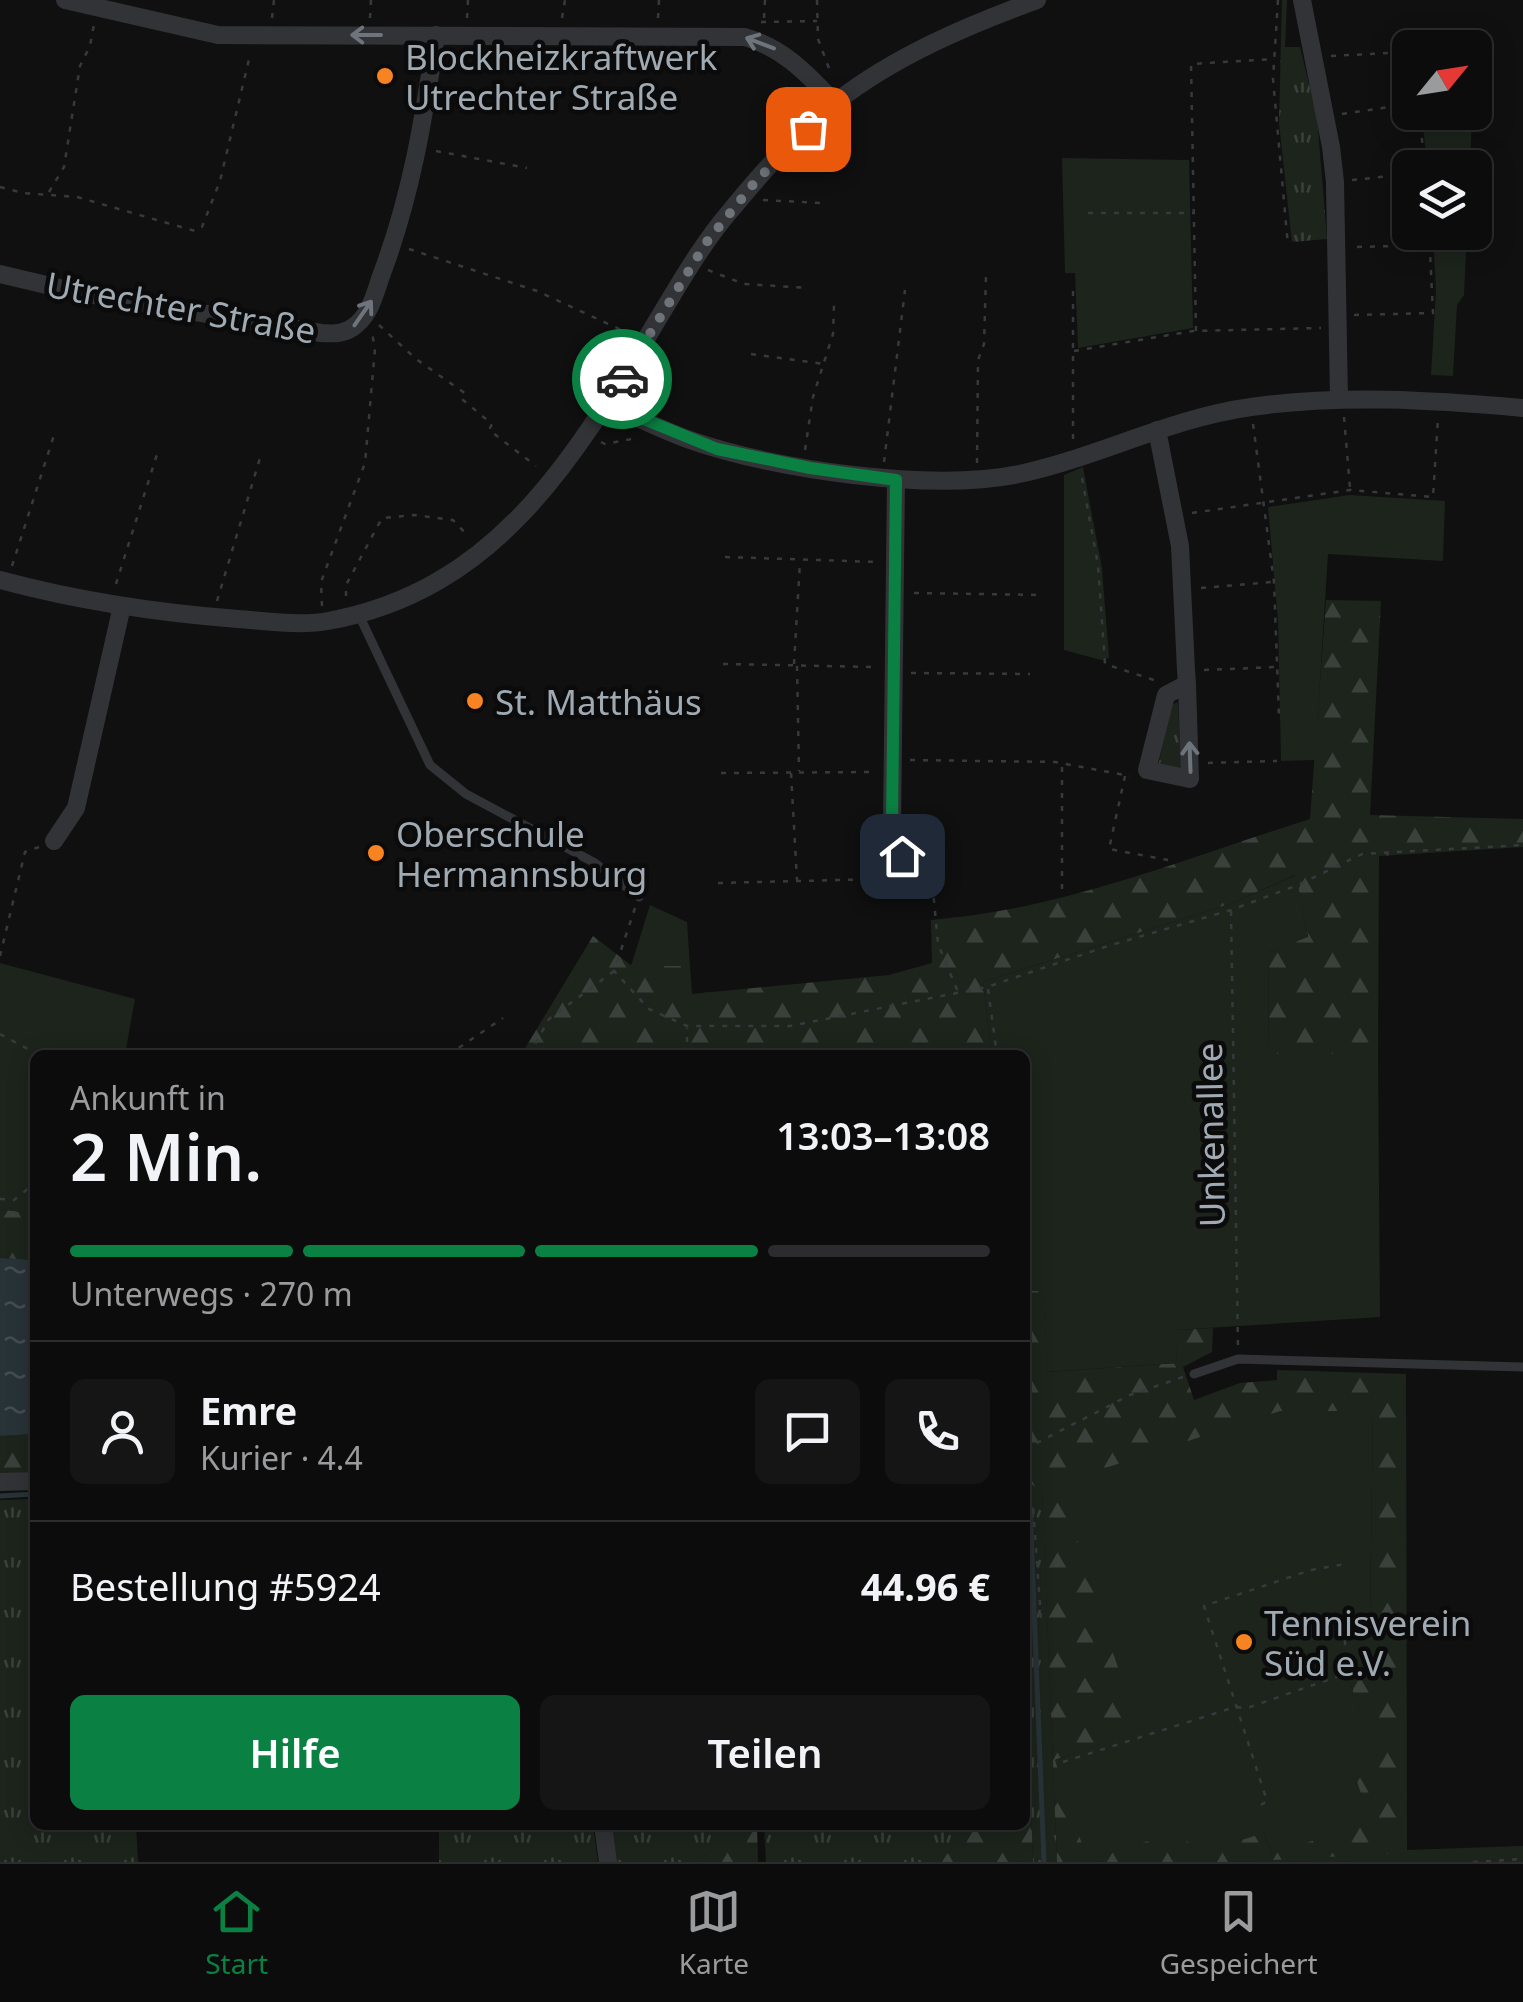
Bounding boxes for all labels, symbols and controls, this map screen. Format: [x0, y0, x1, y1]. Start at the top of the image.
one-way arrow [351, 26, 384, 44]
north arrow [1392, 30, 1492, 130]
map controls [1392, 30, 1492, 250]
place label: Blockheizkraftwerk Utrechter Straße [405, 33, 718, 120]
one-way arrow [745, 33, 776, 51]
marker: Blockheizkraftwerk Utrechter Straße [374, 65, 396, 87]
pin [766, 87, 851, 172]
icon: bag [781, 102, 836, 157]
button: layers [1392, 150, 1492, 250]
street label: Utrechter Straße [42, 260, 320, 354]
one-way arrow [352, 300, 373, 327]
courier [572, 329, 672, 429]
icon: car [595, 352, 650, 407]
place label: St. Matthäus [495, 678, 702, 725]
marker: St. Matthäus [464, 690, 486, 712]
one-way arrow [1180, 741, 1199, 773]
place label: Oberschule Hermannsburg [396, 810, 647, 897]
pin [860, 814, 945, 899]
icon: home [875, 829, 930, 884]
marker: Oberschule Hermannsburg [365, 842, 387, 864]
street label: Unkenallee [1185, 1042, 1235, 1228]
text: Ankunft in [70, 1076, 226, 1119]
text: 13:03–13:08 [776, 1109, 990, 1161]
text: 2 Min. [70, 1112, 262, 1200]
text: Unterwegs · 270 m [70, 1272, 353, 1315]
button: person [70, 1379, 175, 1484]
button: chat [755, 1379, 860, 1484]
button: phone [885, 1379, 990, 1484]
text: Emre [200, 1384, 297, 1436]
text: Kurier · 4.4 [200, 1436, 363, 1479]
text: Bestellung #5924 [70, 1560, 381, 1612]
text: 44.96 € [861, 1560, 990, 1612]
place label: Tennisverein Süd e.V. [1264, 1599, 1471, 1686]
marker: Tennisverein Süd e.V. [1233, 1631, 1255, 1653]
button: Hilfe [70, 1695, 520, 1810]
button: Teilen [540, 1695, 990, 1810]
tab: Start [205, 1884, 268, 1982]
tab: Karte [679, 1884, 749, 1982]
tab: Gespeichert [1160, 1884, 1318, 1982]

